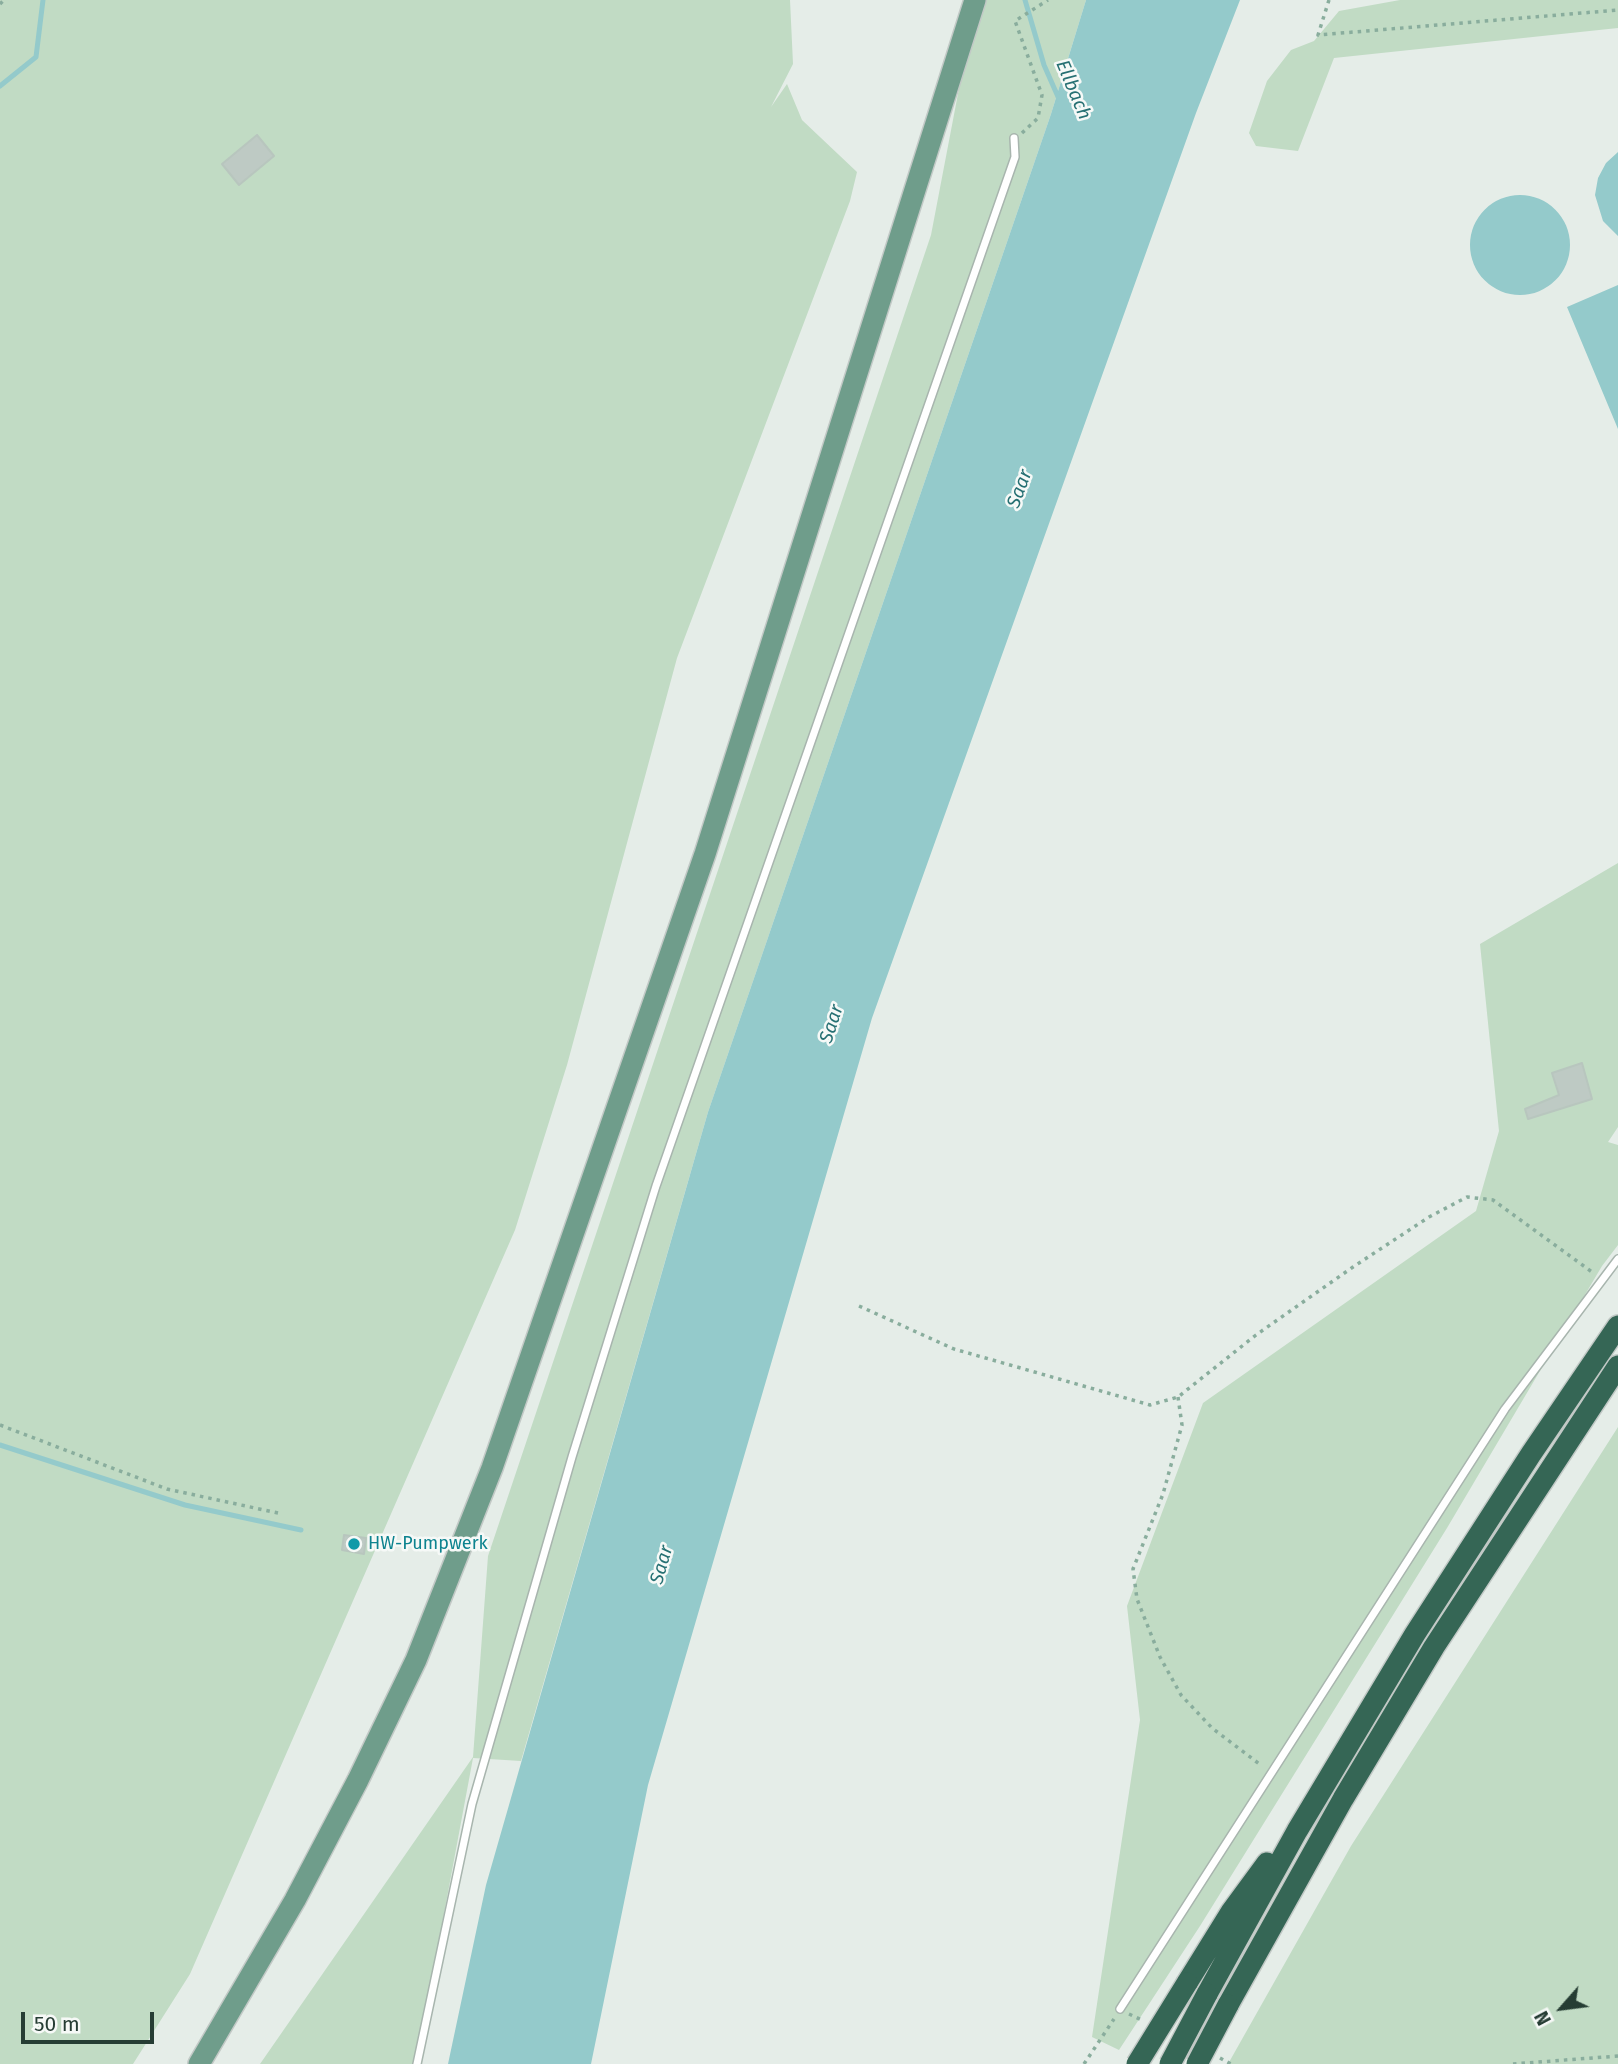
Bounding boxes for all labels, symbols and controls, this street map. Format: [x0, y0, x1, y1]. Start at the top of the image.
water label: Ellbach [1050, 57, 1096, 123]
water label: Saar [1003, 467, 1037, 511]
water label: Saar [815, 1002, 849, 1046]
place label: HW-Pumpwerk [368, 1533, 488, 1555]
marker: HW-Pumpwerk [346, 1536, 362, 1552]
water label: Saar [646, 1543, 678, 1587]
north arrow [1527, 1973, 1597, 2043]
scale bar [24, 1997, 158, 2041]
text: N [1530, 2007, 1556, 2029]
text: 50 m [34, 2011, 80, 2037]

